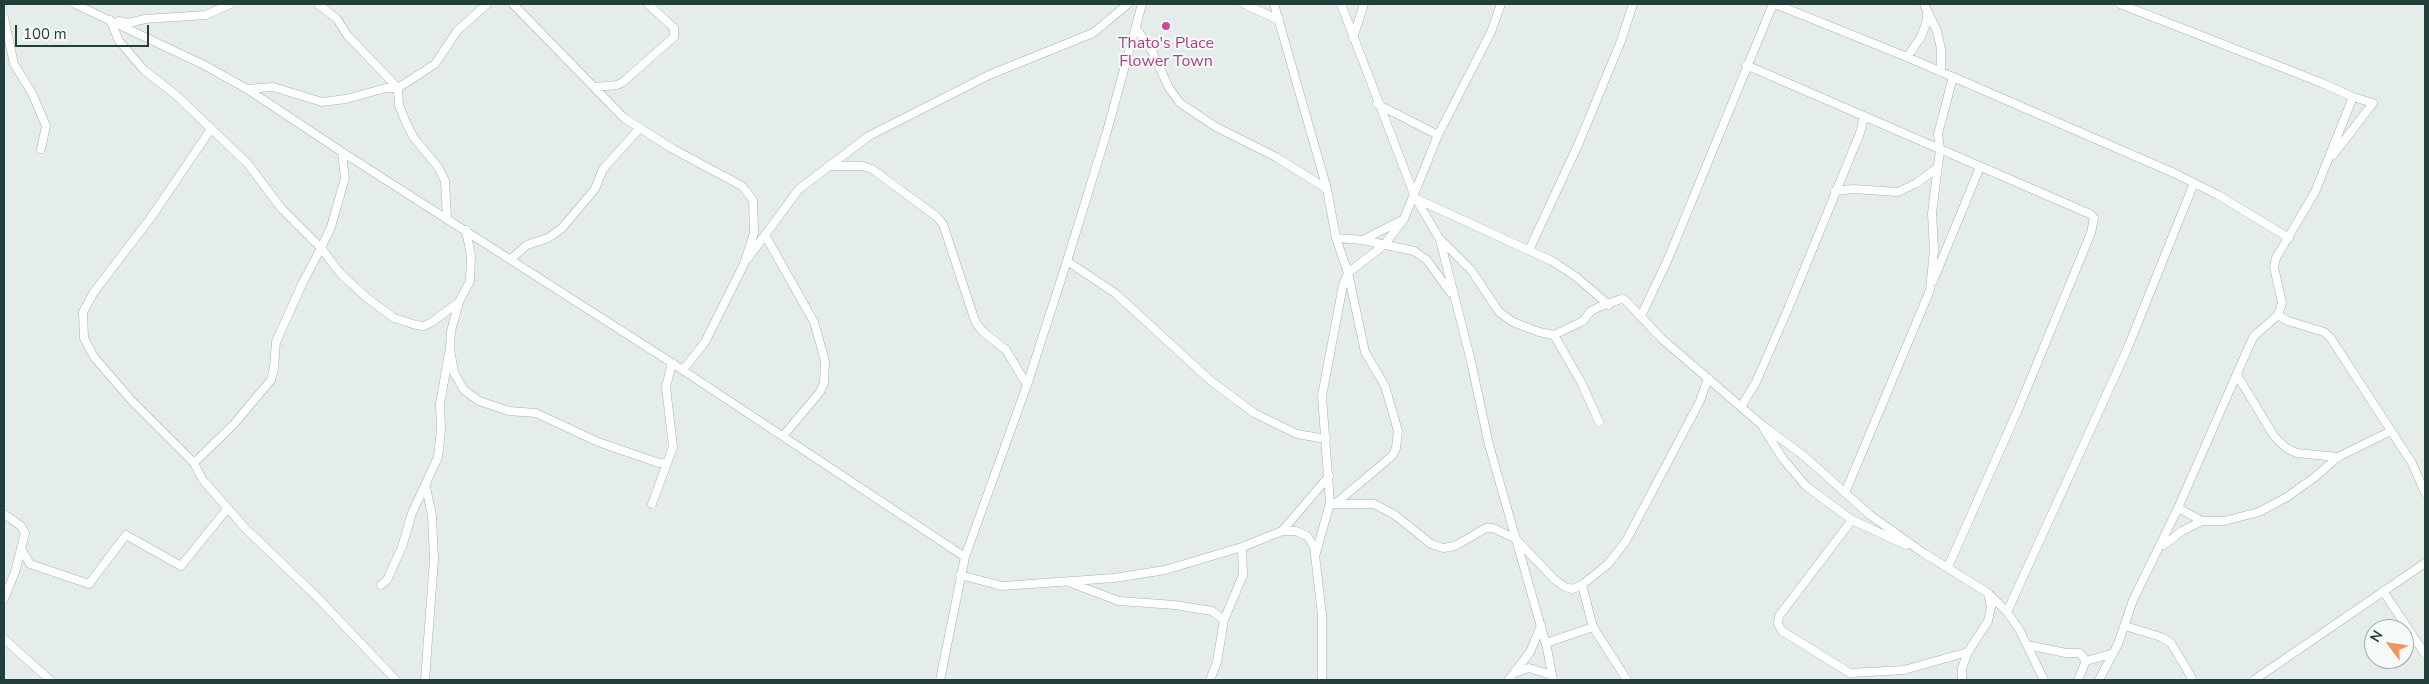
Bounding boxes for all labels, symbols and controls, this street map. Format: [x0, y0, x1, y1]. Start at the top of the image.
scale bar [18, 15, 151, 47]
marker: Thato's Place Flower Town [1160, 20, 1172, 32]
text: 100 m [23, 24, 67, 44]
place label: Thato's Place Flower Town [1118, 34, 1214, 72]
north arrow [2364, 619, 2414, 669]
text: N [2366, 627, 2387, 646]

